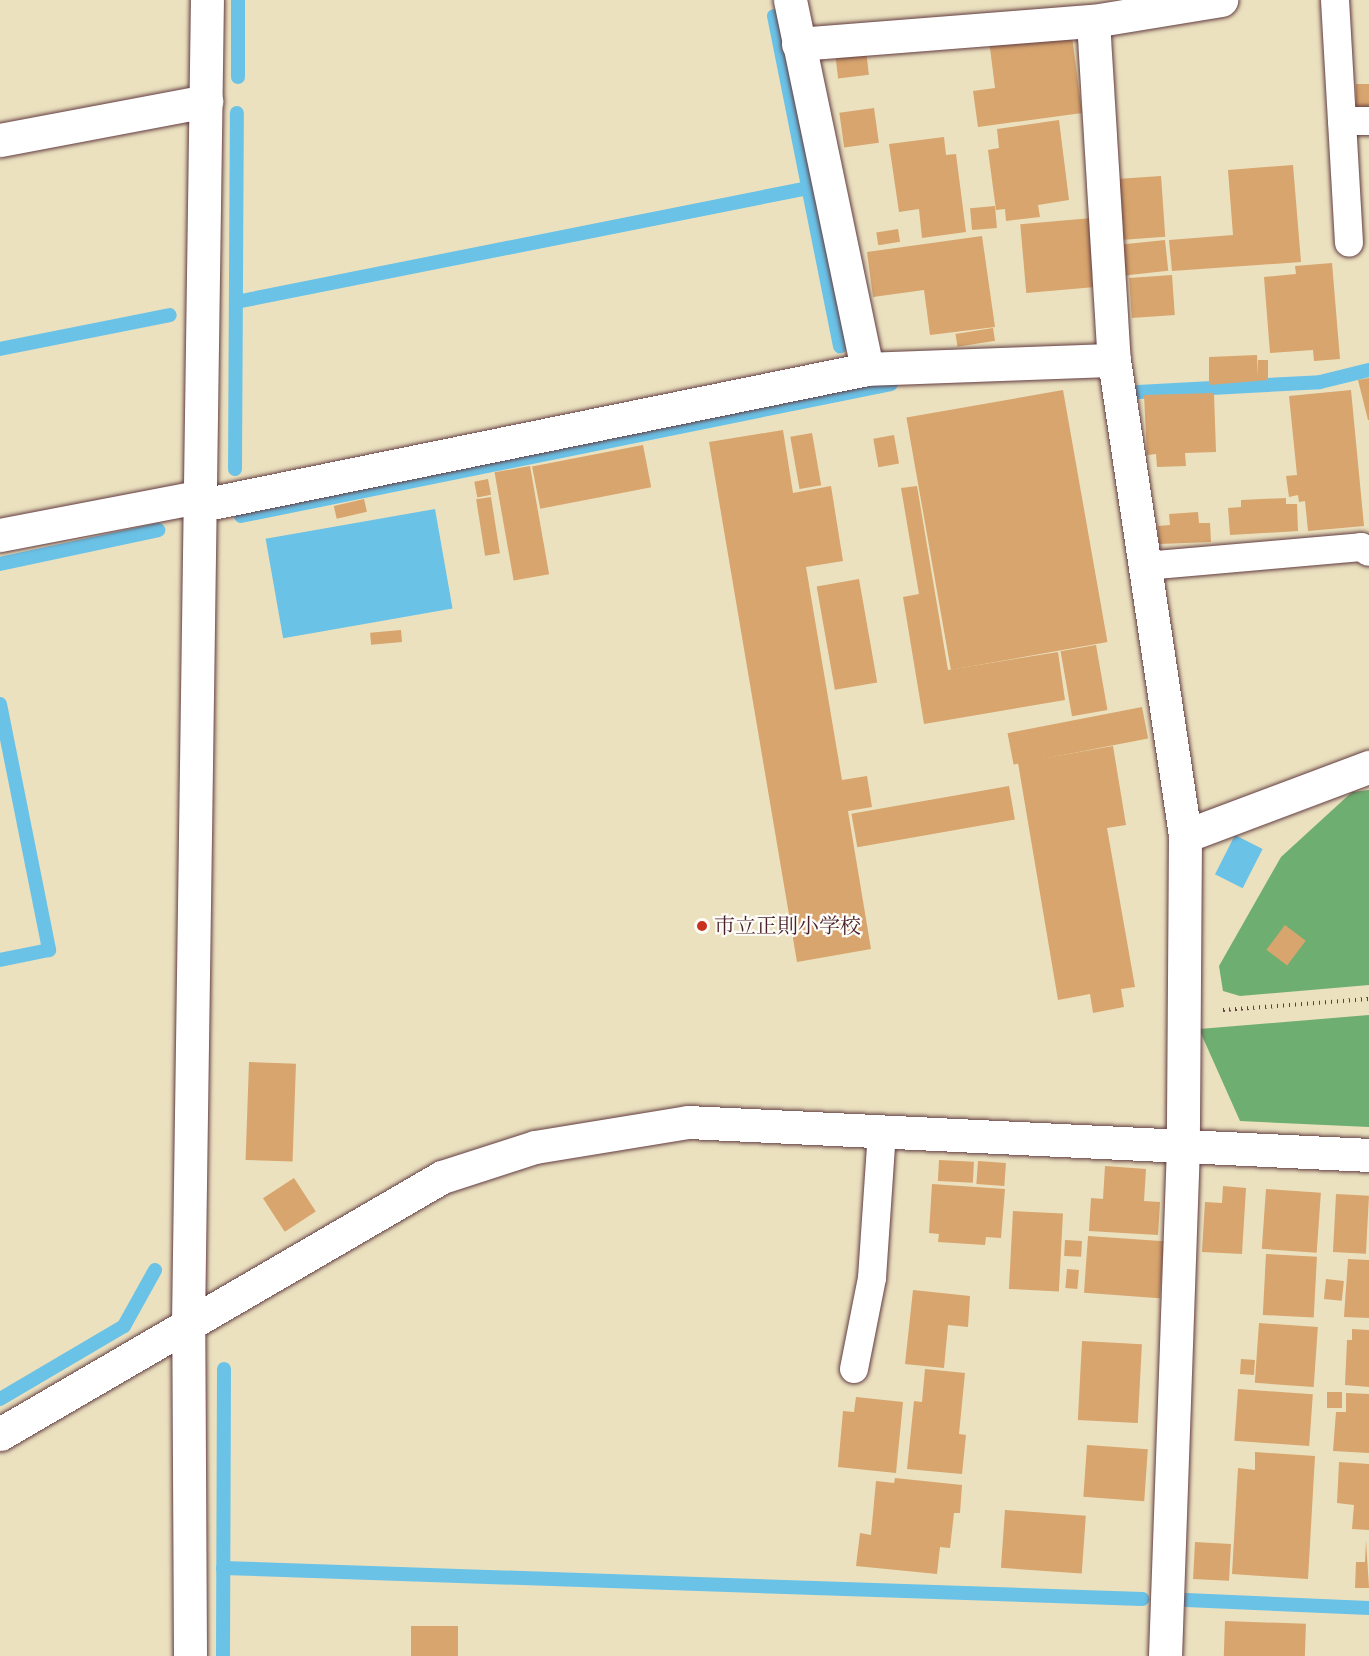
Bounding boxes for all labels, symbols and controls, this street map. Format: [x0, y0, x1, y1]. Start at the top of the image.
place label: 市立正則小学校 [714, 913, 861, 939]
marker: 市立正則小学校 [695, 919, 709, 933]

